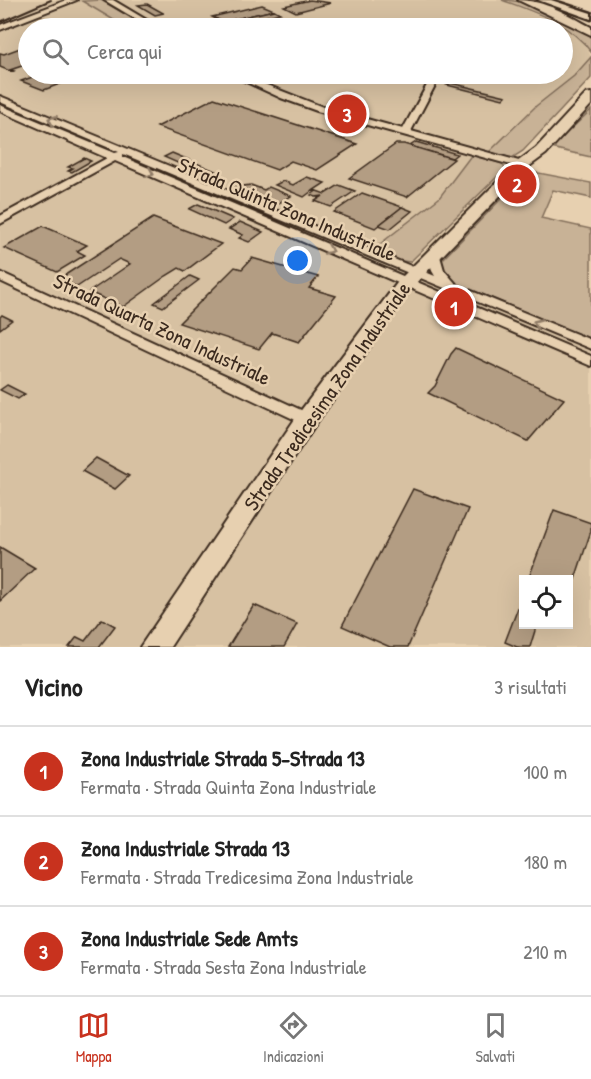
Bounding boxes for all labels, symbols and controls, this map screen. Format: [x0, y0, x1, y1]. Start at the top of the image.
search box [18, 18, 573, 84]
icon: search [39, 35, 72, 68]
text: Cerca qui [87, 36, 162, 66]
pin: 3 [328, 92, 366, 136]
one-way arrow [48, 115, 59, 127]
street label: Strada Quinta Zona Industriale [174, 150, 400, 268]
pin: 2 [498, 162, 536, 207]
one-way arrow [144, 165, 155, 177]
one-way arrow [323, 243, 334, 255]
your location [283, 246, 312, 275]
street label: Strada Quarta Zona Industriale [49, 266, 275, 392]
street label: Strada Tredicesima Zona Industriale [237, 276, 417, 516]
pin: 1 [434, 284, 474, 330]
one-way arrow [532, 318, 543, 330]
map controls [519, 575, 573, 629]
button: locate [519, 575, 573, 629]
text: Vicino [24, 669, 83, 704]
text: 3 risultati [494, 673, 567, 700]
text: Zona Industriale Strada 5-Strada 13 [81, 743, 365, 773]
text: 1 [40, 758, 47, 785]
text: 100 m [524, 758, 567, 785]
text: Fermata · Strada Quinta Zona Industriale [81, 773, 376, 800]
text: Zona Industriale Strada 13 [81, 833, 290, 863]
text: 2 [39, 848, 48, 875]
text: 180 m [524, 848, 567, 875]
text: Fermata · Strada Tredicesima Zona Industriale [81, 863, 414, 890]
text: Zona Industriale Sede Amts [81, 923, 298, 953]
text: 3 [39, 938, 48, 965]
text: 210 m [523, 938, 567, 965]
text: Fermata · Strada Sesta Zona Industriale [81, 953, 367, 980]
tab: Mappa [76, 1009, 112, 1067]
tab: Indicazioni [263, 1009, 324, 1067]
tab: Salvati [476, 1009, 515, 1067]

